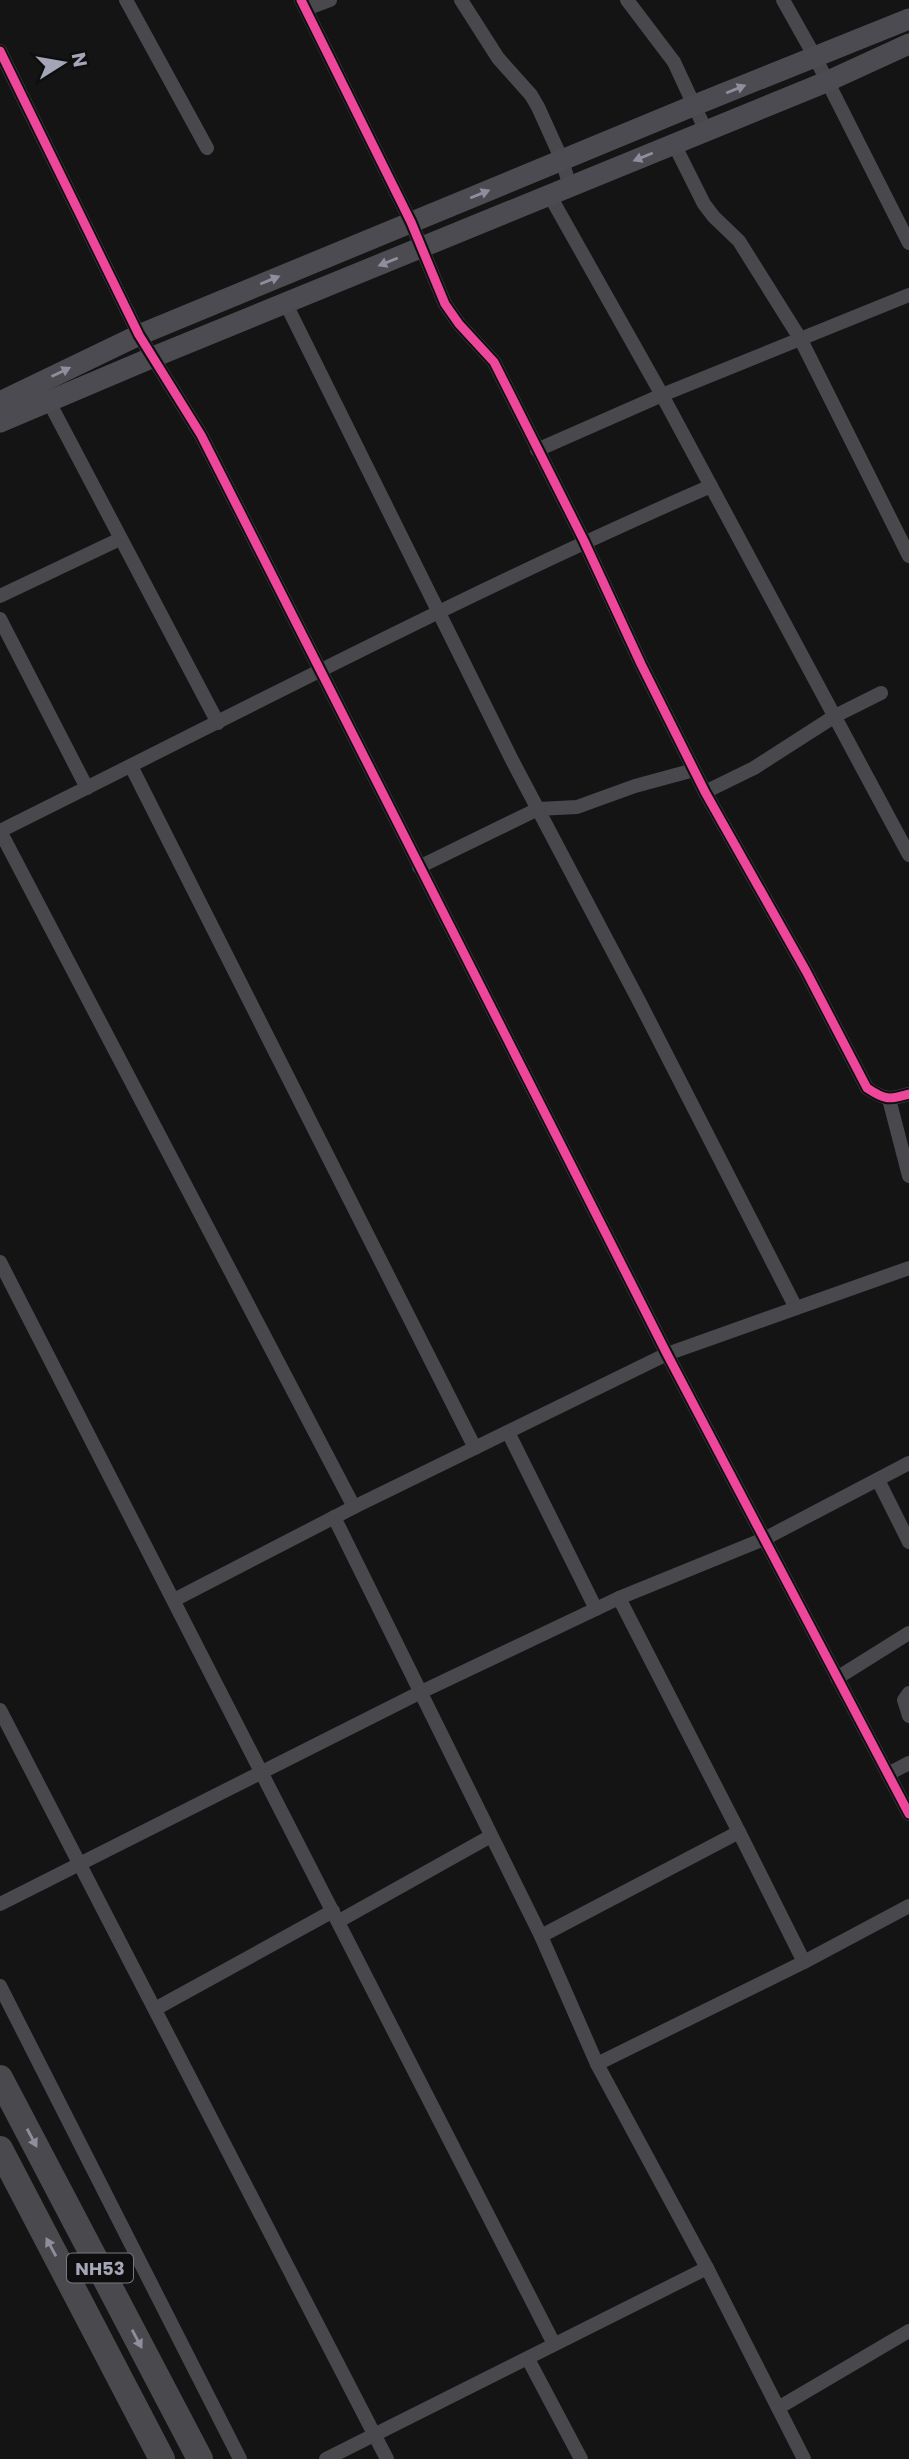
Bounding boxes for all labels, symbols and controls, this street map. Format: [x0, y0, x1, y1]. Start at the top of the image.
north arrow [28, 28, 98, 98]
text: N [65, 50, 94, 69]
one-way arrow [725, 83, 746, 94]
one-way arrow [633, 152, 654, 163]
one-way arrow [470, 188, 491, 199]
one-way arrow [377, 257, 398, 268]
one-way arrow [259, 275, 280, 286]
one-way arrow [51, 366, 71, 378]
one-way arrow [26, 2128, 37, 2148]
one-way arrow [45, 2237, 57, 2257]
road number: NH53 [67, 2254, 133, 2282]
one-way arrow [131, 2330, 143, 2350]

